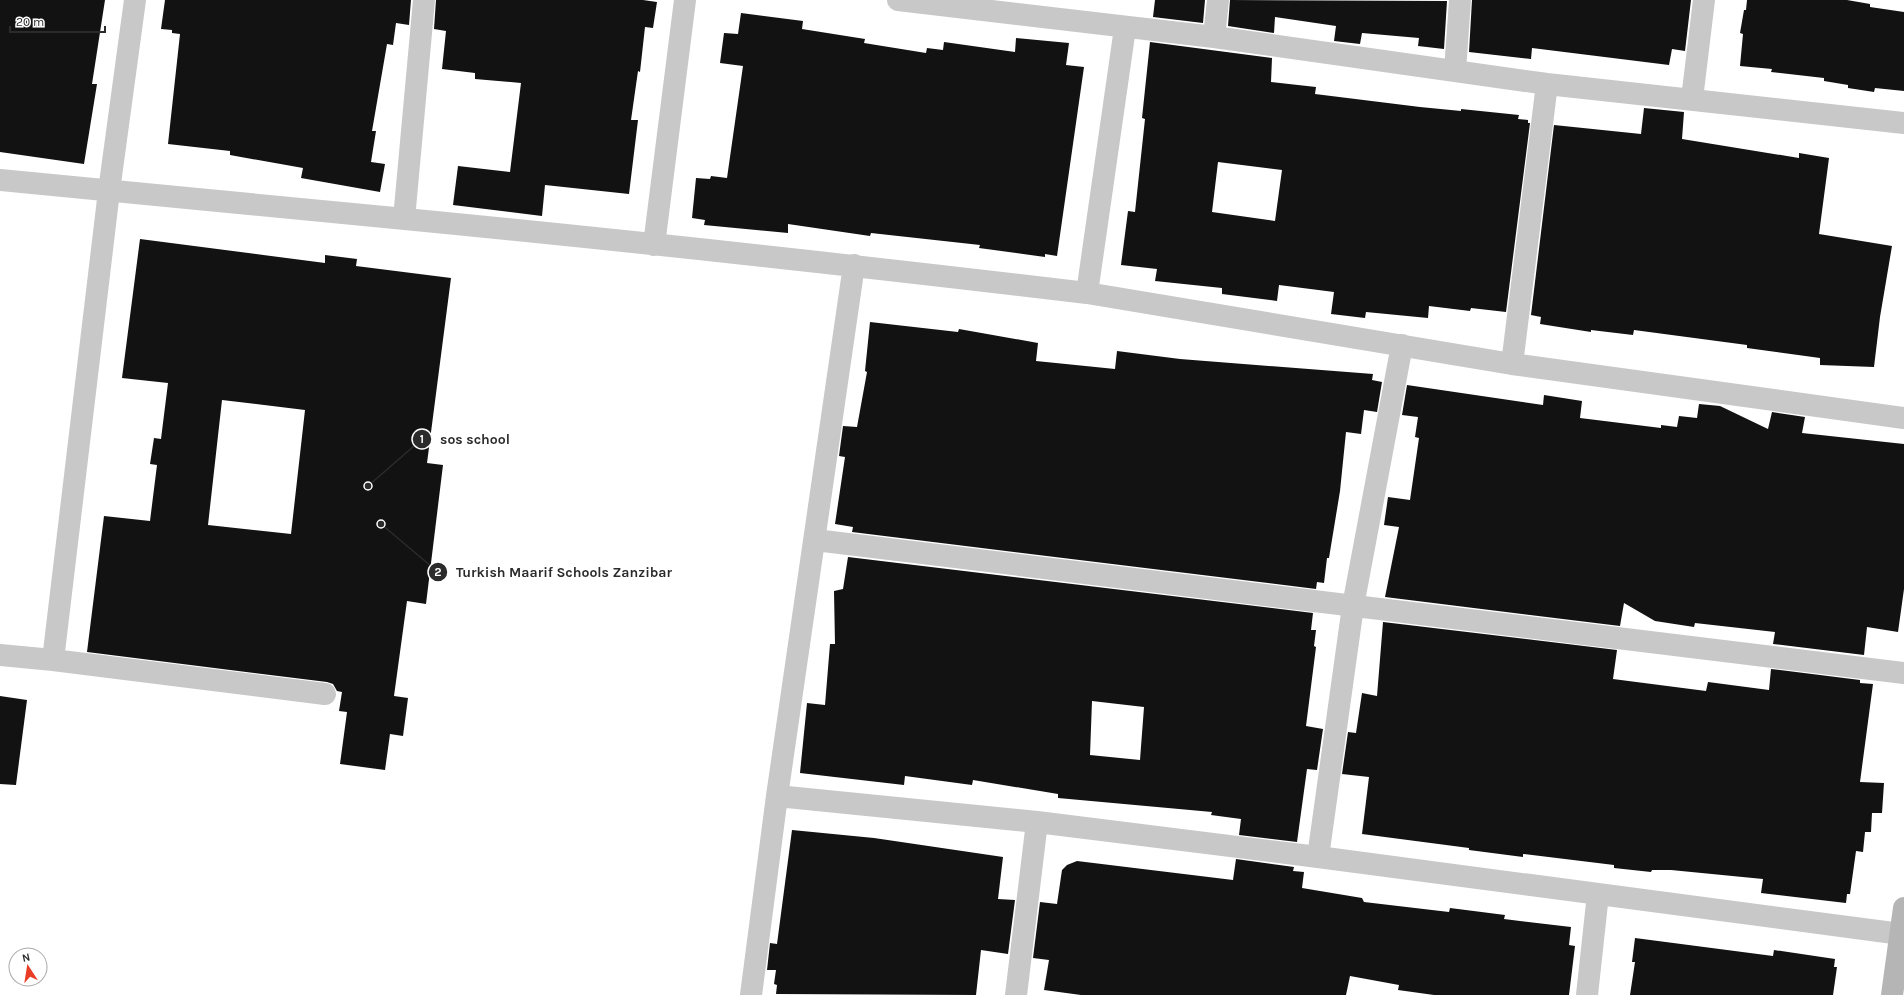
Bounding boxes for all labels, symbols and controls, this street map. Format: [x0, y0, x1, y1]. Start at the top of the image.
scale bar [10, 8, 105, 34]
text: 20 m [16, 15, 44, 29]
callout: sos school [412, 426, 518, 452]
text: sos school [440, 431, 510, 448]
text: 1 [420, 432, 424, 446]
callout: Turkish Maarif Schools Zanzibar [428, 559, 680, 585]
text: Turkish Maarif Schools Zanzibar [456, 564, 673, 581]
text: 2 [434, 565, 442, 579]
north arrow [8, 947, 48, 987]
text: N [21, 951, 31, 965]

